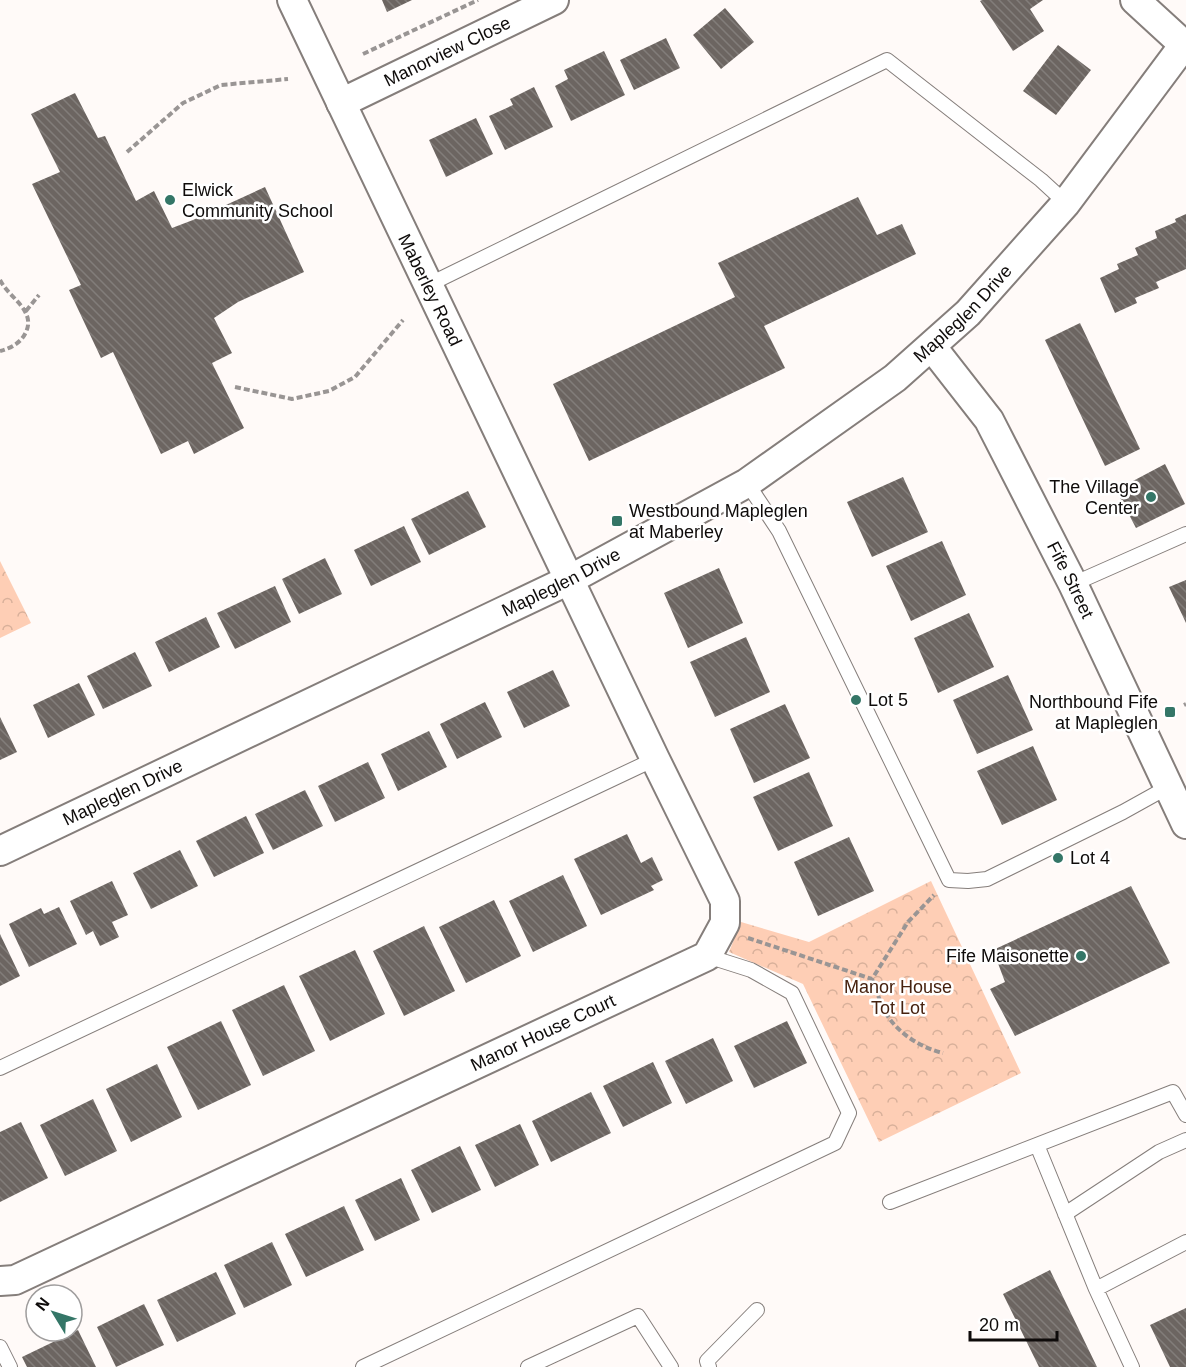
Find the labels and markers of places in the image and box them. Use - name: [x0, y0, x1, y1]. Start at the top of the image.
- place label: Elwick Community School: [182, 180, 333, 221]
- marker: Elwick Community School: [163, 193, 177, 207]
- place label: The Village Center: [1049, 477, 1139, 518]
- marker: The Village Center: [1144, 490, 1158, 504]
- place label: Westbound Mapleglen at Maberley: [629, 501, 808, 542]
- marker: Westbound Mapleglen at Maberley: [610, 514, 624, 528]
- place label: Lot 5: [868, 690, 908, 710]
- place label: Northbound Fife at Mapleglen: [1029, 692, 1158, 733]
- marker: Lot 5: [849, 693, 863, 707]
- marker: Northbound Fife at Mapleglen: [1163, 705, 1177, 719]
- place label: Lot 4: [1070, 848, 1110, 868]
- marker: Lot 4: [1051, 851, 1065, 865]
- place label: Fife Maisonette: [946, 946, 1069, 966]
- marker: Fife Maisonette: [1074, 949, 1088, 963]

